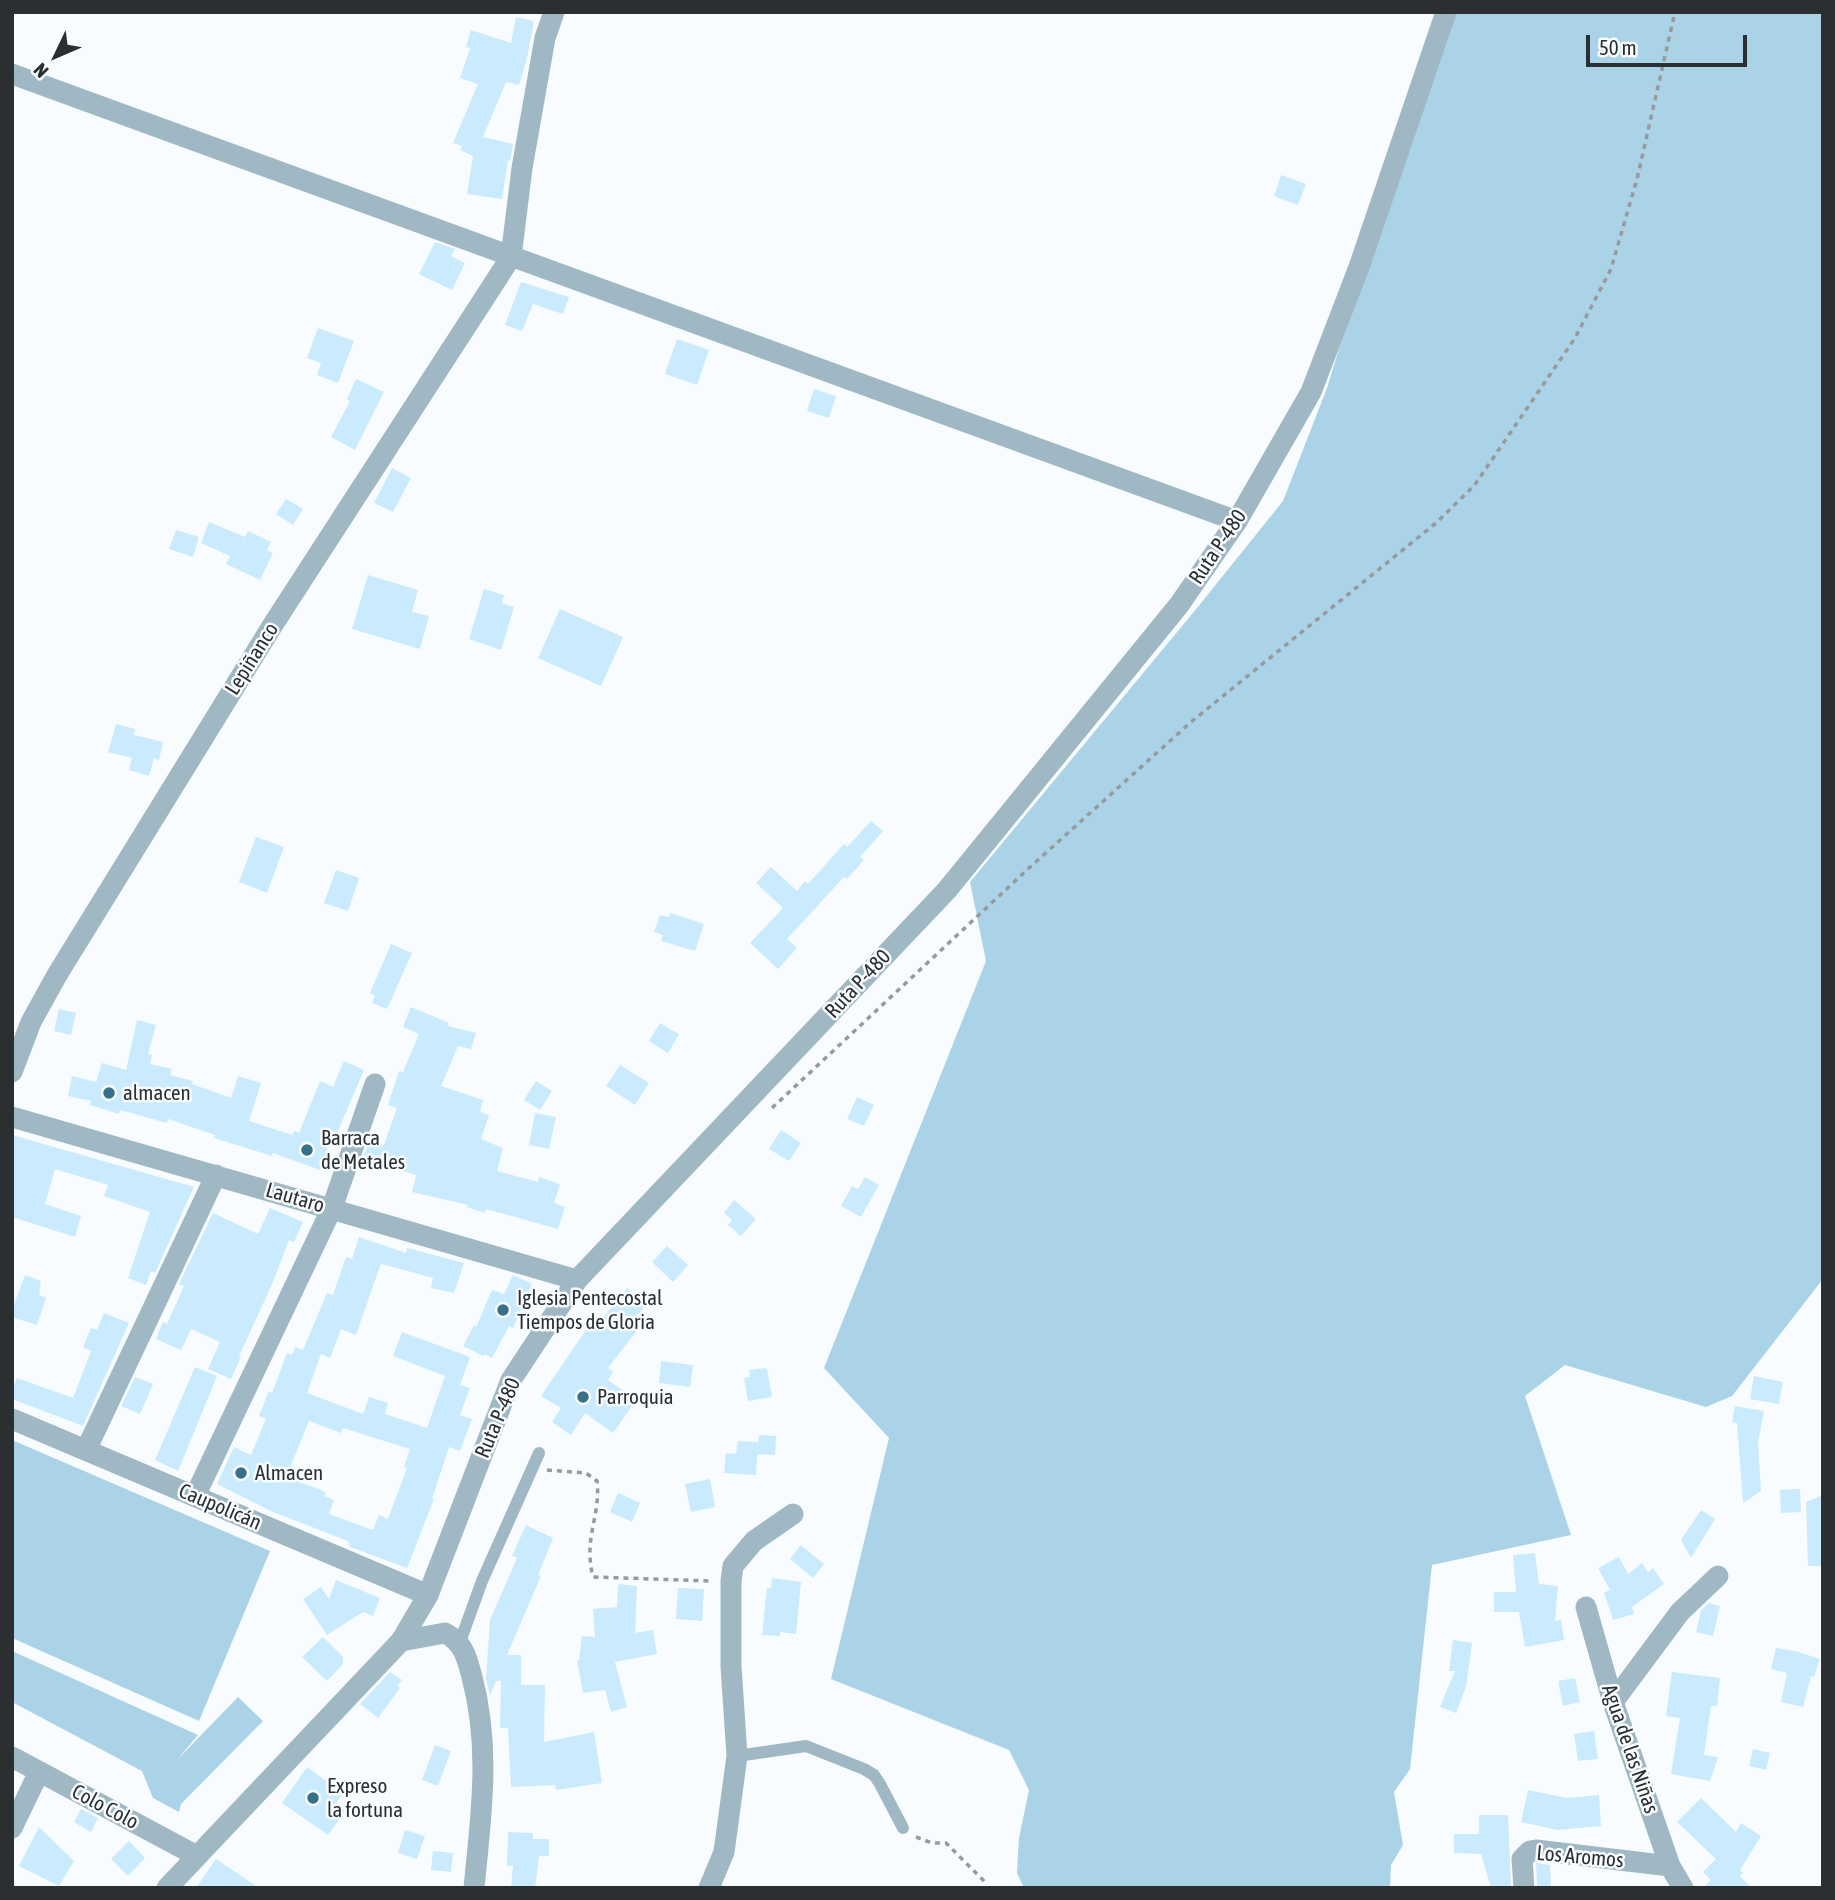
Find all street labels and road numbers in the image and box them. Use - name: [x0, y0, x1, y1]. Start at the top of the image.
- street label: Ruta P-480: [1184, 505, 1252, 589]
- street label: Lepiñanco: [220, 618, 284, 700]
- street label: Ruta P-480: [820, 945, 896, 1023]
- street label: Lautaro: [263, 1178, 327, 1218]
- street label: Ruta P-480: [470, 1374, 526, 1462]
- street label: Caupolicán: [175, 1478, 265, 1536]
- street label: Agua de las Niñas: [1596, 1681, 1664, 1817]
- street label: Colo Colo: [67, 1779, 143, 1835]
- street label: Los Aromos: [1536, 1841, 1624, 1873]

